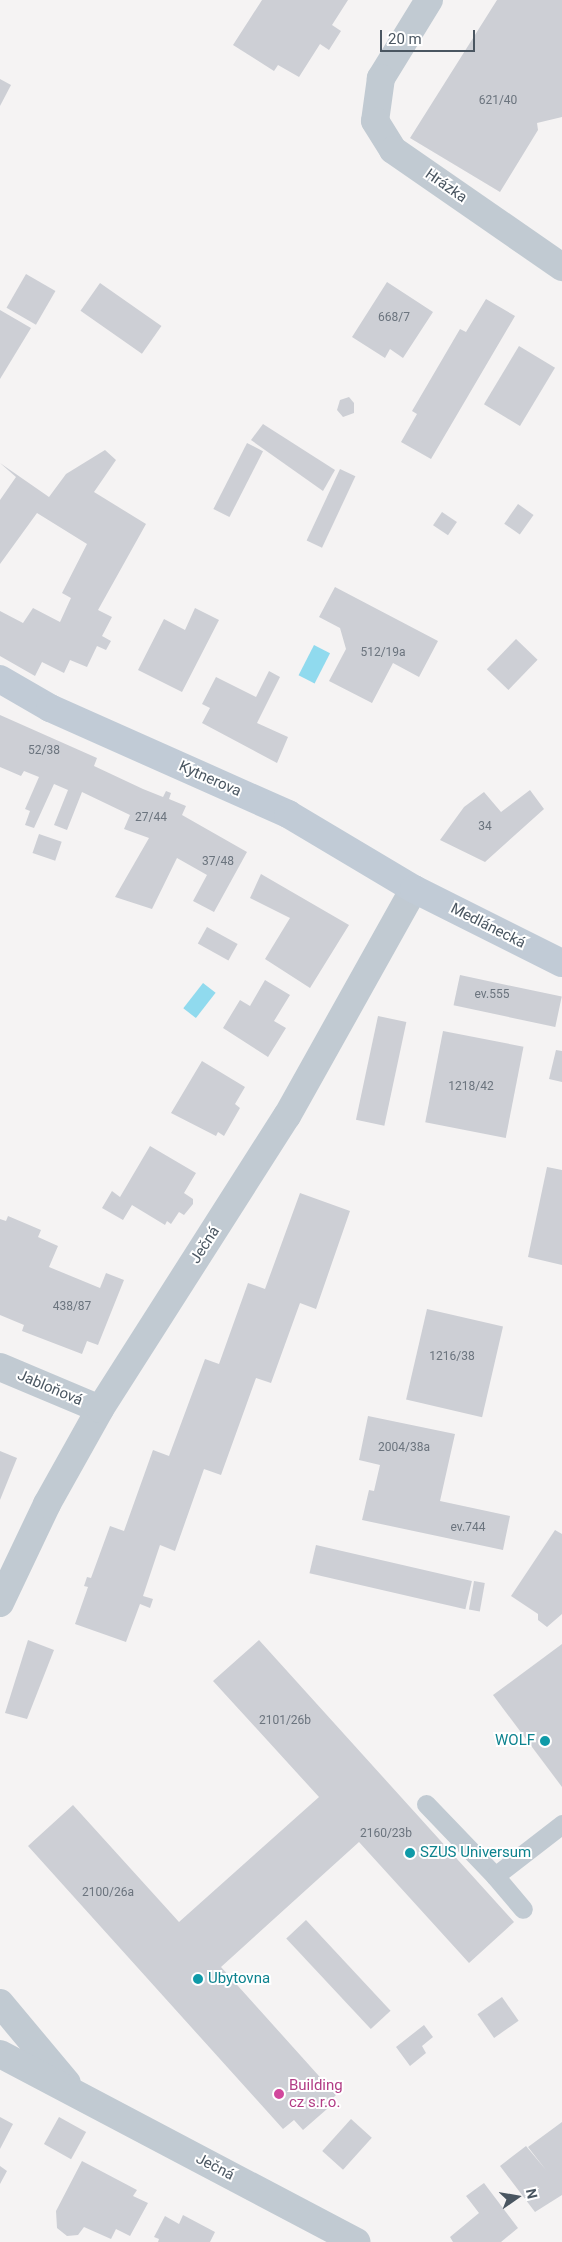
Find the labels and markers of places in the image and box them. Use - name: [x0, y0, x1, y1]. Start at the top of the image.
- place label: WOLF: [495, 1732, 535, 1750]
- marker: WOLF: [539, 1735, 551, 1747]
- place label: SZUS Universum: [420, 1844, 531, 1862]
- marker: SZUS Universum: [404, 1847, 416, 1859]
- place label: Ubytovna: [208, 1970, 270, 1988]
- marker: Ubytovna: [192, 1973, 204, 1985]
- place label: Building cz s.r.o.: [289, 2076, 343, 2111]
- marker: Building cz s.r.o.: [273, 2088, 285, 2100]

